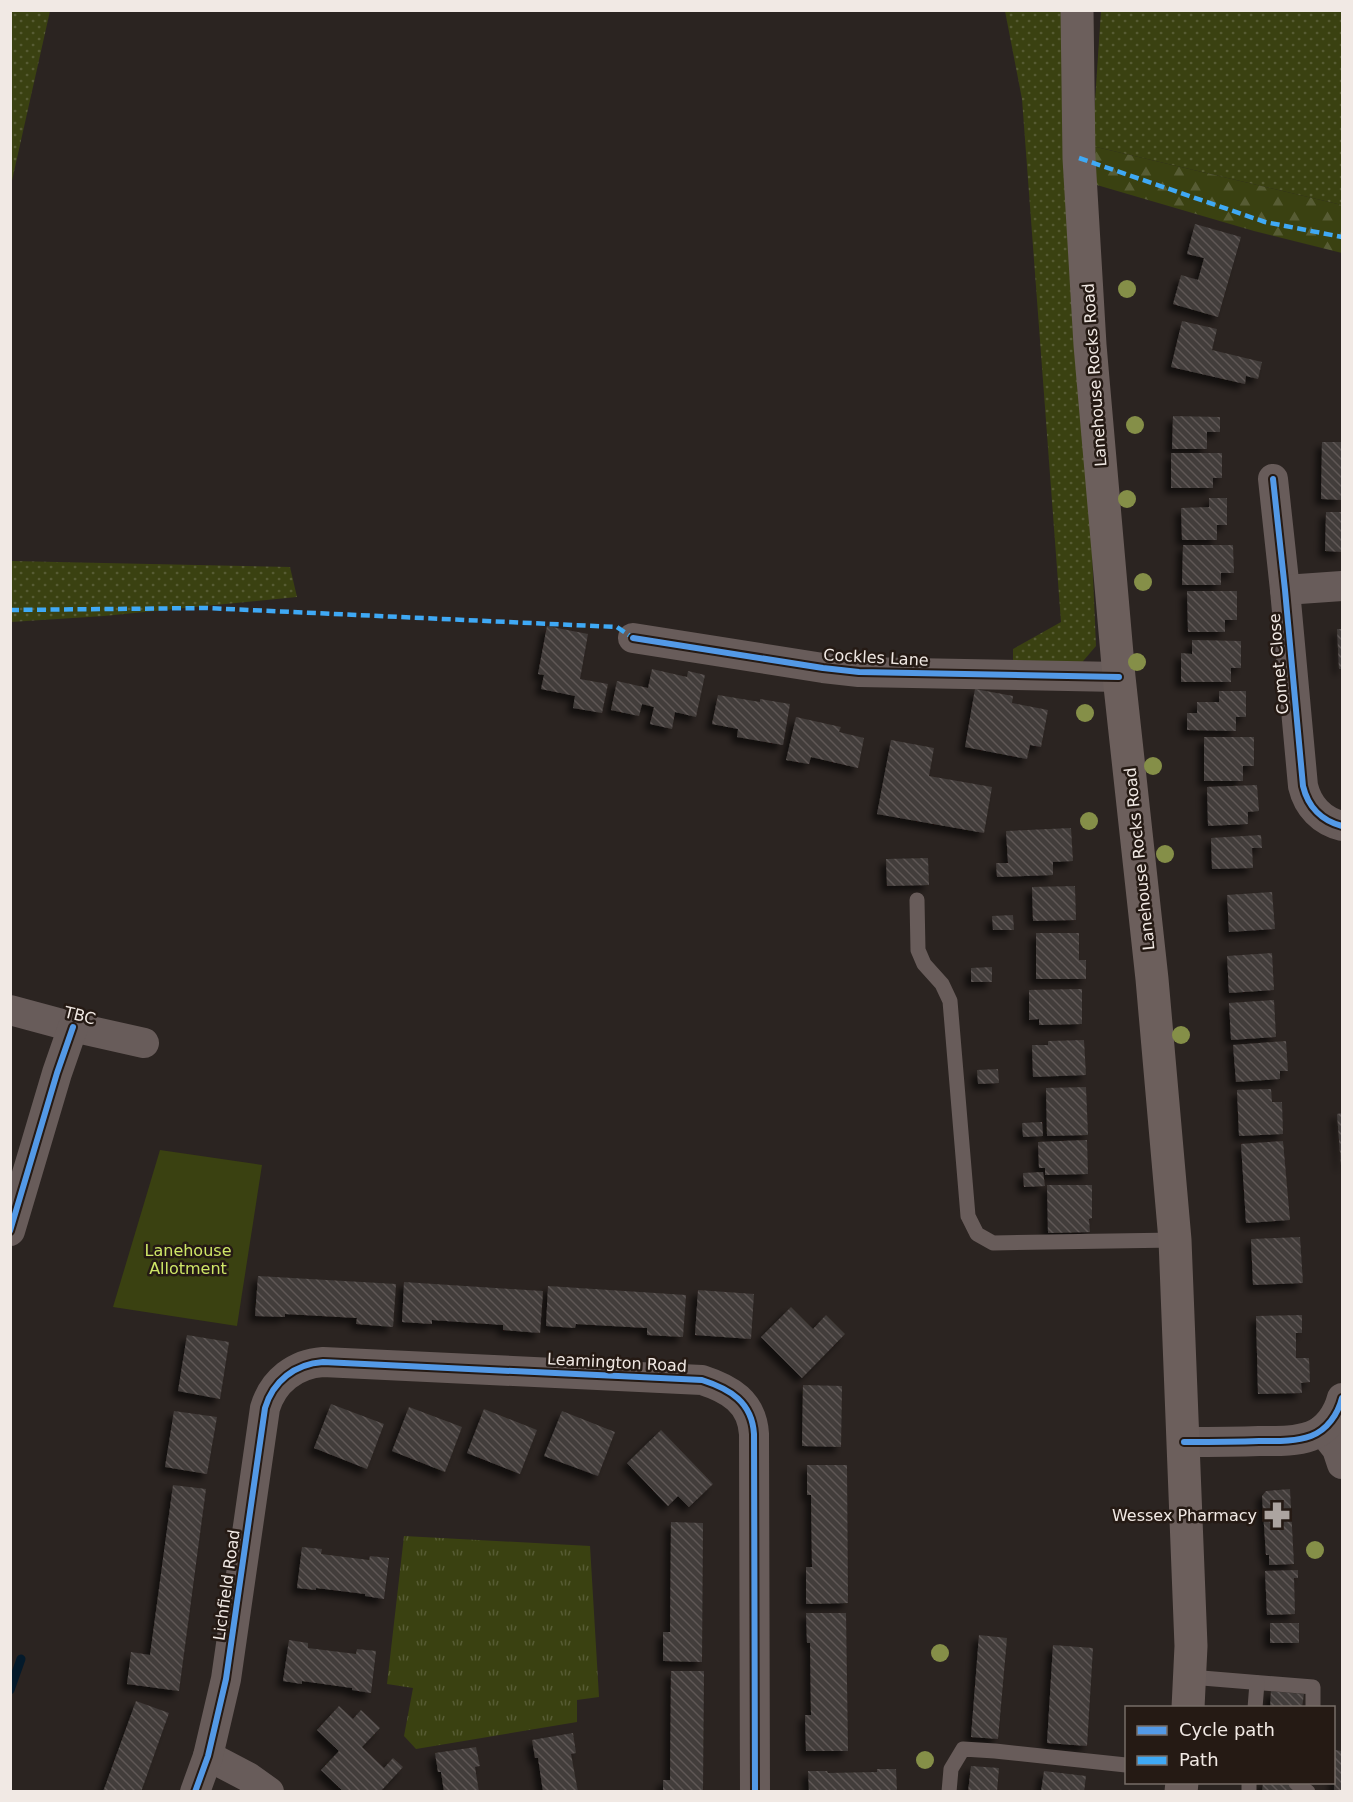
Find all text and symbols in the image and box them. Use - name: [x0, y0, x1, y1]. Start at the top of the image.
- street label: Lanehouse Rocks Road: [1079, 283, 1110, 467]
- street label: Comet Close: [1265, 613, 1292, 715]
- street label: Cockles Lane: [823, 645, 929, 670]
- street label: Lanehouse Rocks Road: [1120, 767, 1159, 951]
- street label: TBC: [61, 1002, 98, 1029]
- park label: Lanehouse Allotment: [145, 1241, 231, 1278]
- street label: Leamington Road: [547, 1349, 687, 1376]
- pharmacy icon: Wessex Pharmacy: [1262, 1500, 1292, 1530]
- place label: Wessex Pharmacy: [1112, 1506, 1257, 1525]
- street label: Lichfield Road: [209, 1528, 244, 1642]
- legend: [1125, 1706, 1335, 1784]
- text: Cycle path: [1179, 1719, 1275, 1740]
- text: Path: [1179, 1749, 1219, 1770]

